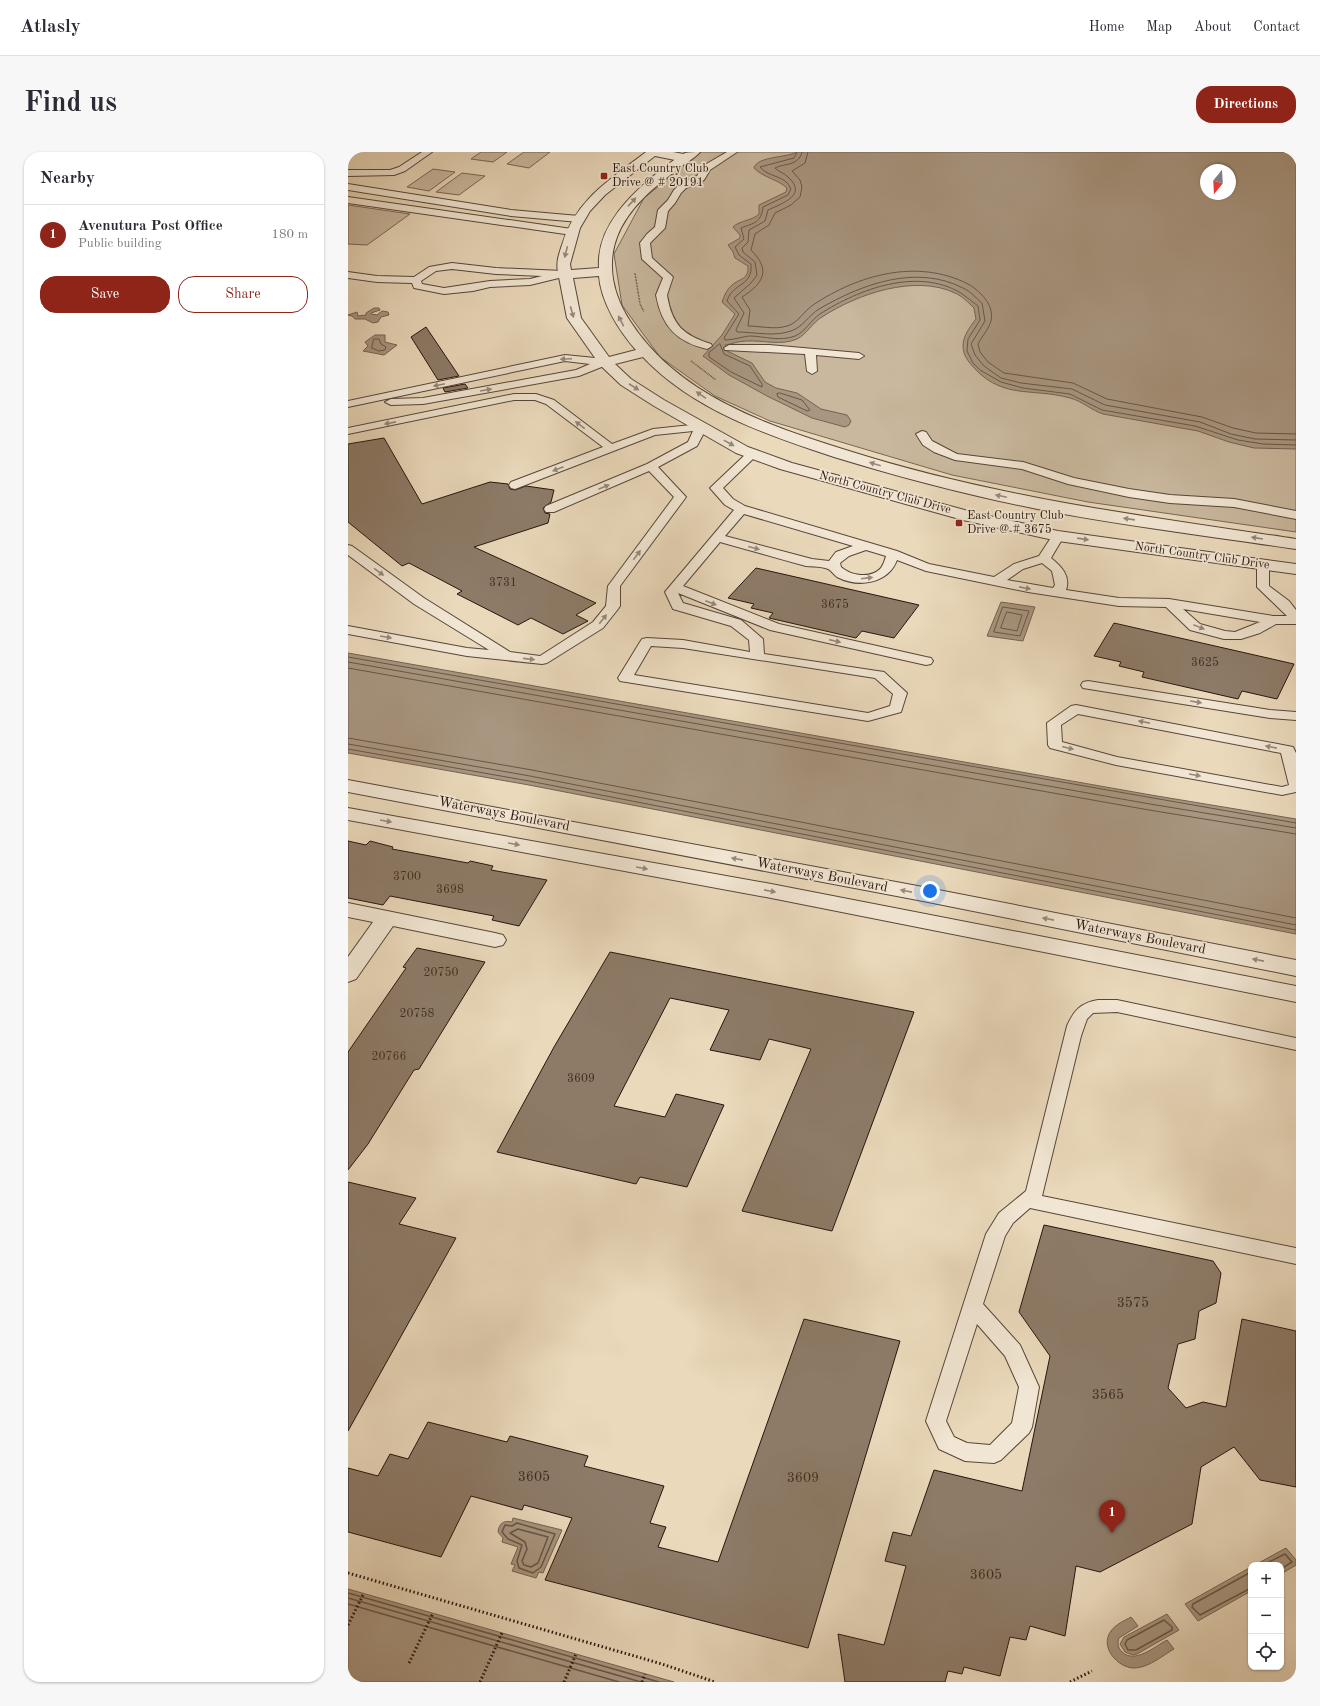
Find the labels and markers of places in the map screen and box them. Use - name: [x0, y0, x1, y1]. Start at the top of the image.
- place label: East Country Club Drive @ # 20191: [612, 163, 709, 189]
- marker: East Country Club Drive @ # 20191: [599, 171, 609, 181]
- place label: East Country Club Drive @ # 3675: [967, 510, 1064, 536]
- marker: East Country Club Drive @ # 3675: [954, 518, 964, 528]
- pin: 1: [1099, 1500, 1125, 1533]

